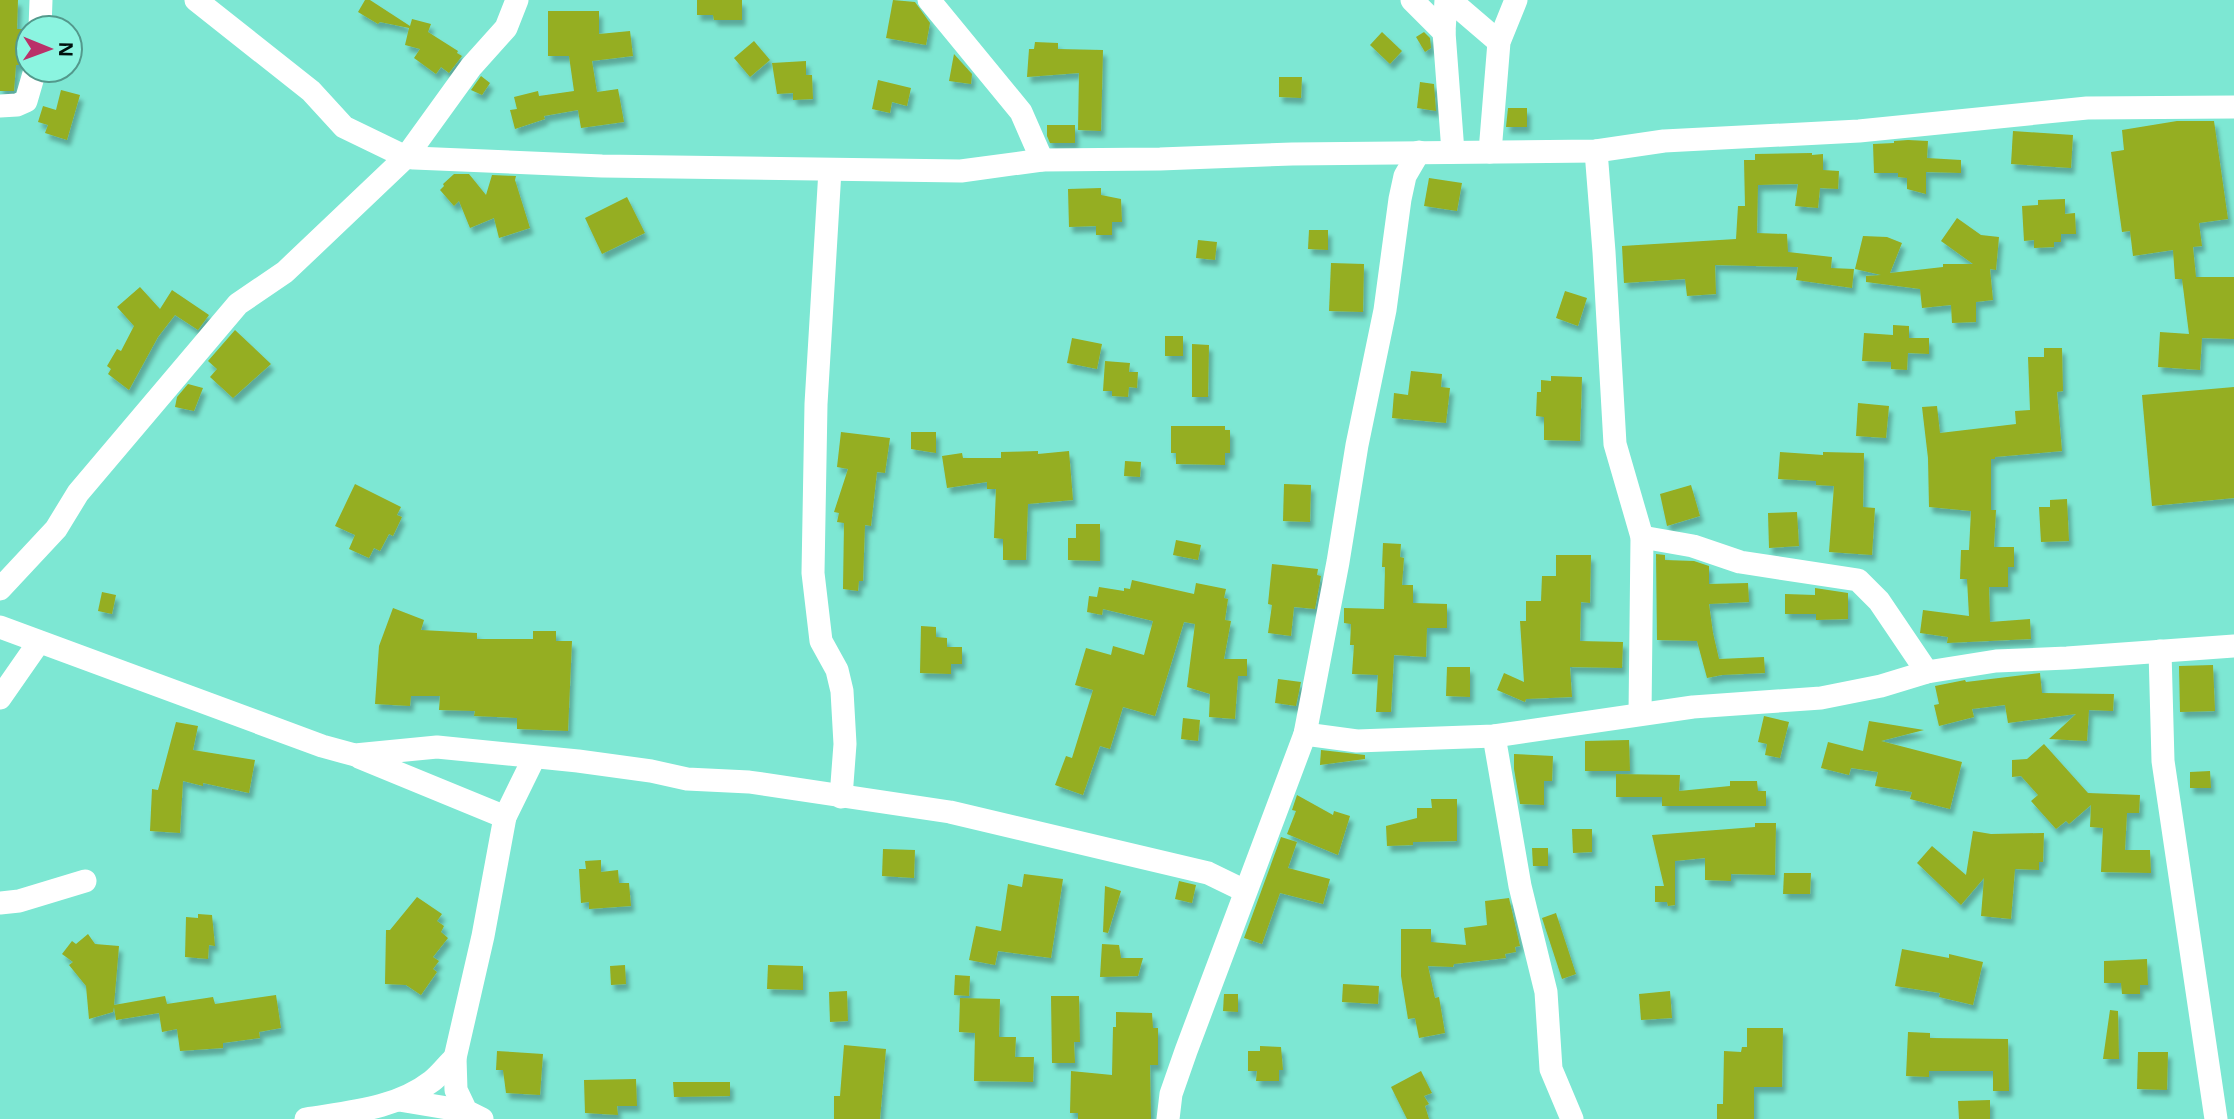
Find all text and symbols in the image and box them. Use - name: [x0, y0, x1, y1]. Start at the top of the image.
- north arrow: [14, 14, 84, 84]
- text: N: [53, 41, 79, 57]

